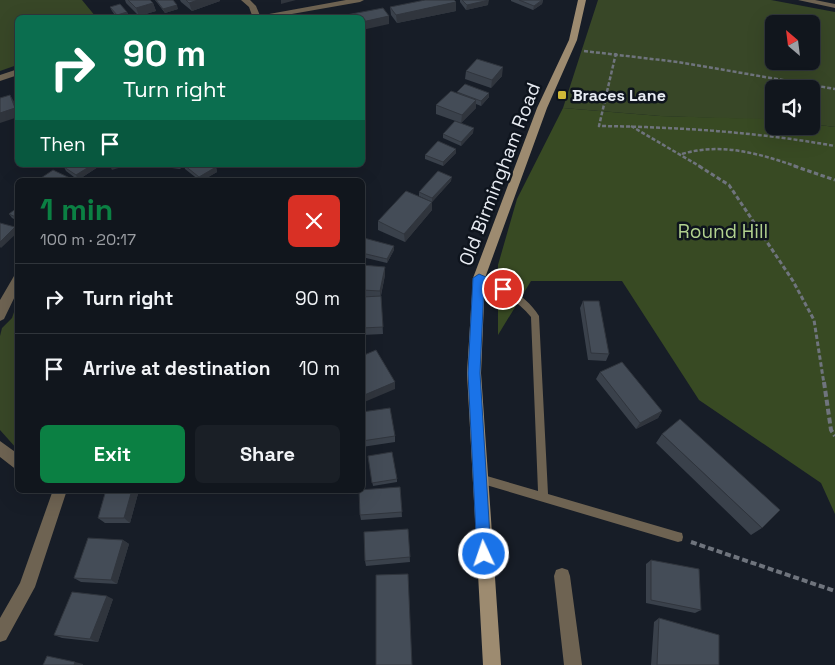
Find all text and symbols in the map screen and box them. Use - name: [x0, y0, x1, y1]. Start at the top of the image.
- north arrow: [765, 15, 820, 70]
- map controls: [765, 15, 820, 135]
- text: 90 m: [123, 32, 206, 76]
- icon: right: [40, 35, 105, 100]
- text: Turn right: [123, 75, 226, 103]
- street label: Old Birmingham Road: [453, 79, 546, 269]
- button: sound: [765, 80, 820, 135]
- place label: Braces Lane: [572, 85, 666, 106]
- marker: Braces Lane: [556, 89, 568, 101]
- icon: arrive: [96, 130, 124, 158]
- text: Then: [40, 132, 86, 157]
- text: 1 min: [40, 190, 113, 229]
- button: close: [288, 195, 340, 247]
- park label: Round Hill: [678, 219, 768, 244]
- text: 100 m · 20:17: [40, 229, 136, 250]
- pin: [482, 268, 524, 310]
- icon: arrive: [489, 275, 517, 303]
- icon: right: [40, 285, 68, 313]
- text: Turn right: [83, 286, 173, 311]
- text: 90 m: [295, 286, 340, 311]
- icon: arrive: [40, 355, 68, 383]
- text: Arrive at destination: [83, 356, 271, 381]
- text: 10 m: [299, 356, 340, 381]
- button: Exit: [40, 425, 185, 483]
- button: Share: [195, 425, 340, 483]
- position arrow: [457, 527, 509, 579]

